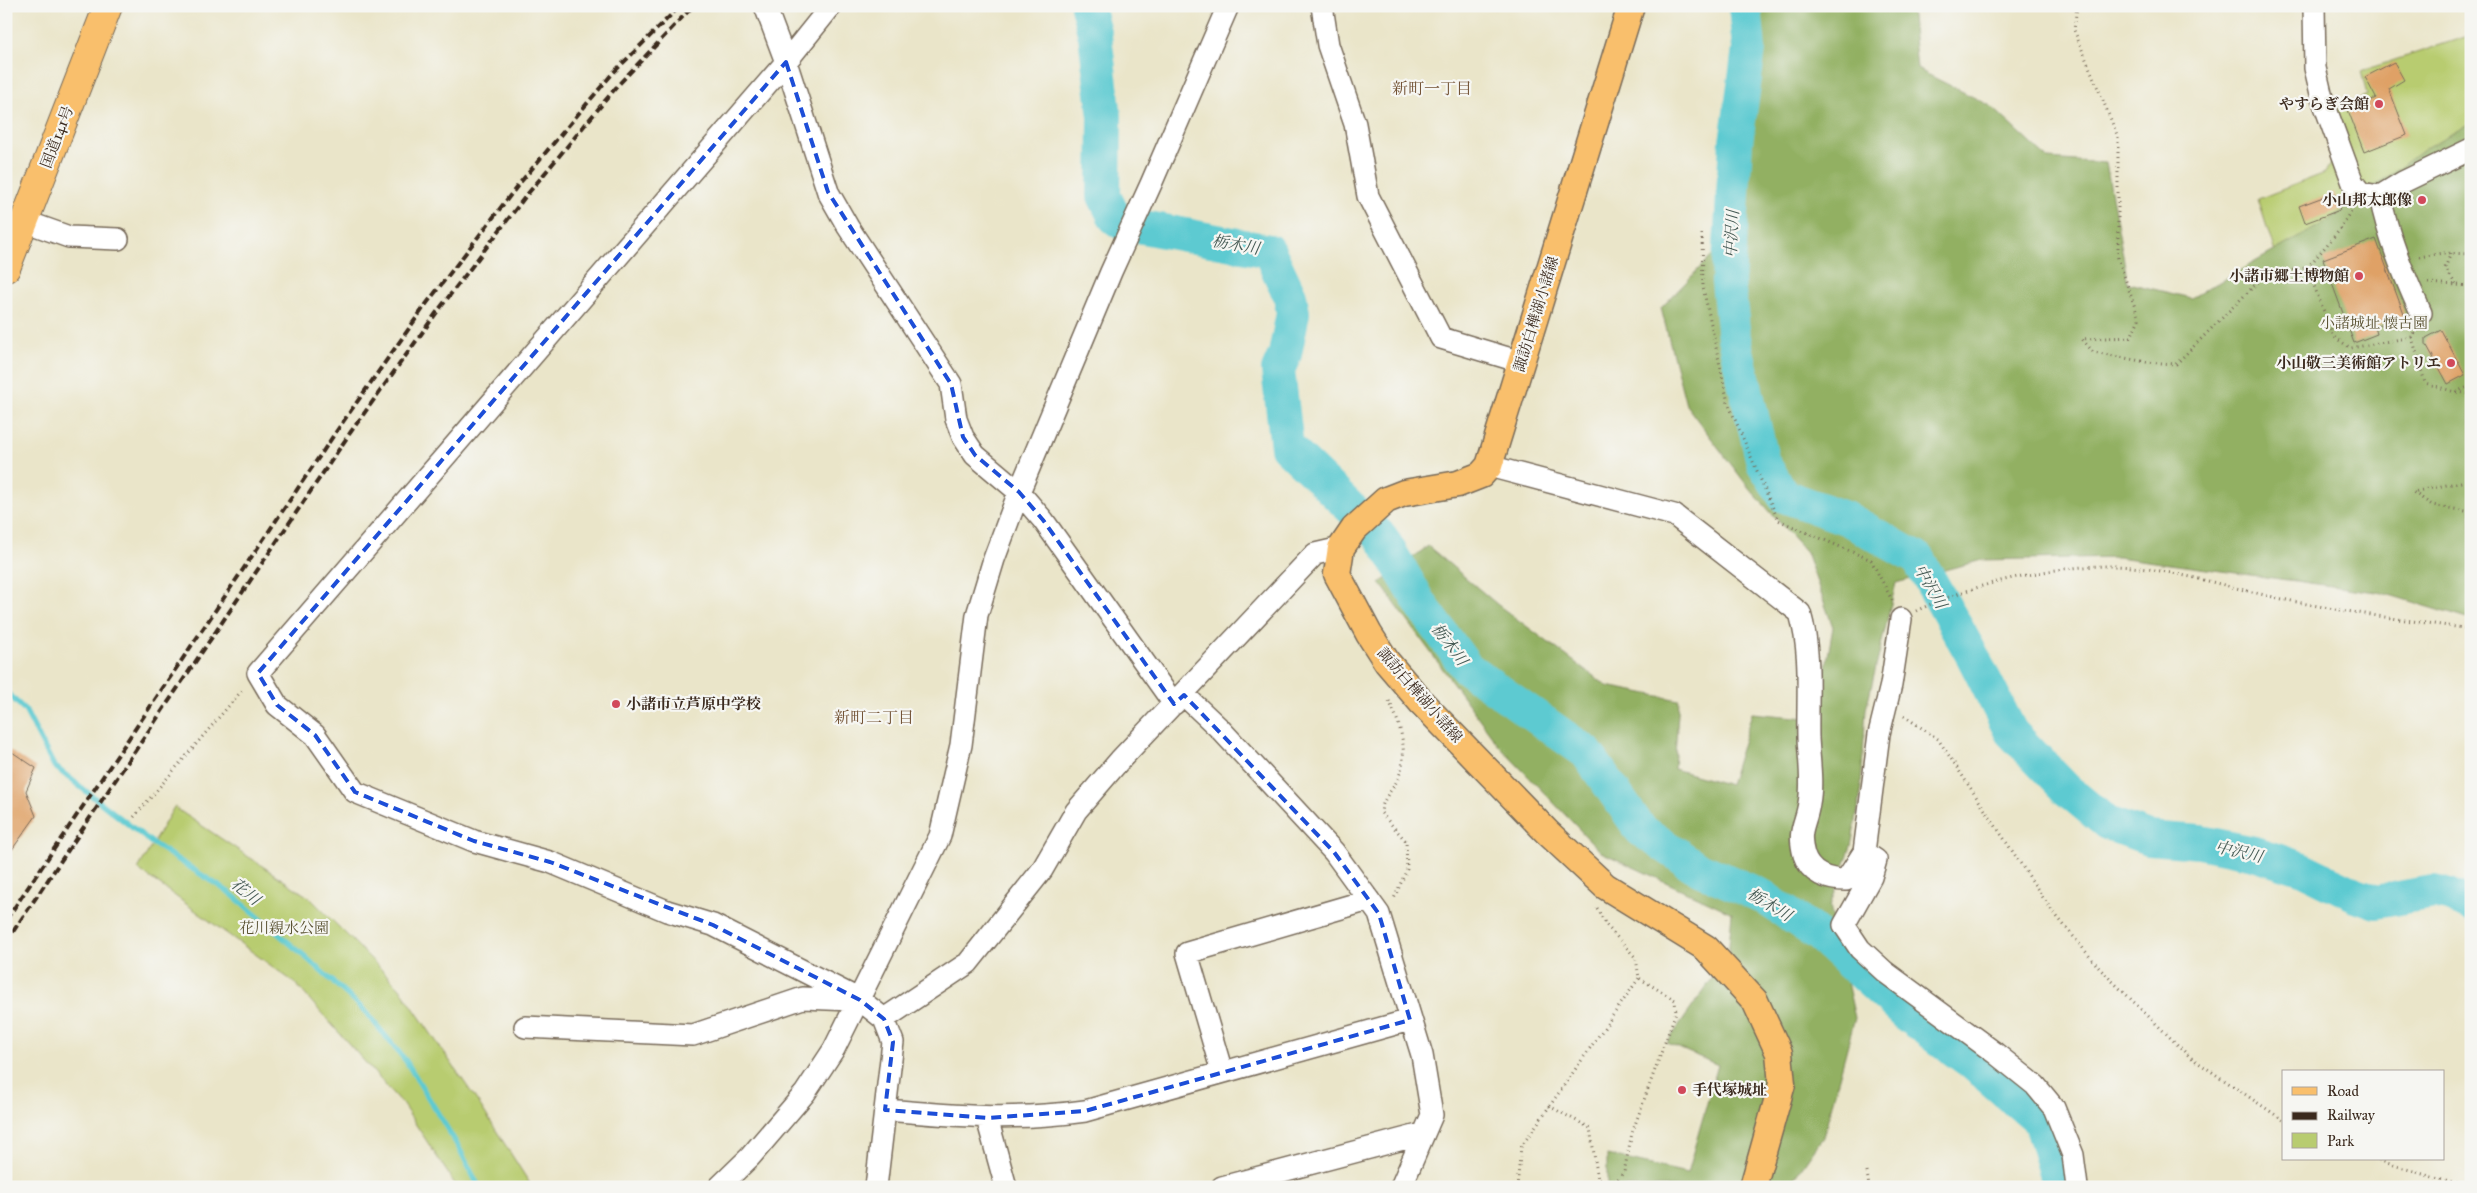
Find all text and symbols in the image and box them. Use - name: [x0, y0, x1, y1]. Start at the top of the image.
- district label: 新町一丁目: [1392, 79, 1472, 98]
- place label: やすらぎ会館: [2279, 95, 2369, 113]
- marker: やすらぎ会館: [2373, 98, 2385, 110]
- street label: 国道141号: [37, 103, 77, 171]
- place label: 小山邦太郎像: [2322, 191, 2412, 209]
- marker: 小山邦太郎像: [2416, 194, 2428, 206]
- water label: 中沢川: [1721, 208, 1742, 258]
- water label: 栃木川: [1211, 231, 1263, 258]
- street label: 諏訪白樺湖小諸線: [1510, 254, 1562, 374]
- place label: 小諸市郷土博物館: [2229, 267, 2349, 285]
- marker: 小諸市郷土博物館: [2353, 270, 2365, 282]
- park label: 小諸城址 懐古園: [2320, 314, 2428, 332]
- place label: 小山敬三美術館アトリエ: [2276, 354, 2441, 372]
- marker: 小山敬三美術館アトリエ: [2445, 357, 2457, 369]
- water label: 中沢川: [1910, 561, 1952, 614]
- water label: 栃木川: [1428, 619, 1473, 671]
- street label: 諏訪白樺湖小諸線: [1374, 644, 1466, 746]
- place label: 小諸市立芦原中学校: [626, 695, 761, 713]
- marker: 小諸市立芦原中学校: [610, 698, 622, 710]
- district label: 新町二丁目: [834, 708, 914, 727]
- water label: 中沢川: [2213, 837, 2266, 867]
- water label: 花川: [227, 874, 266, 910]
- water label: 栃木川: [1744, 884, 1797, 926]
- park label: 花川親水公園: [239, 919, 329, 937]
- legend: [2282, 1070, 2444, 1160]
- place label: 手代塚城址: [1692, 1081, 1767, 1099]
- text: Road: [2327, 1082, 2359, 1100]
- marker: 手代塚城址: [1676, 1084, 1688, 1096]
- text: Railway: [2327, 1106, 2376, 1124]
- text: Park: [2327, 1132, 2354, 1150]

